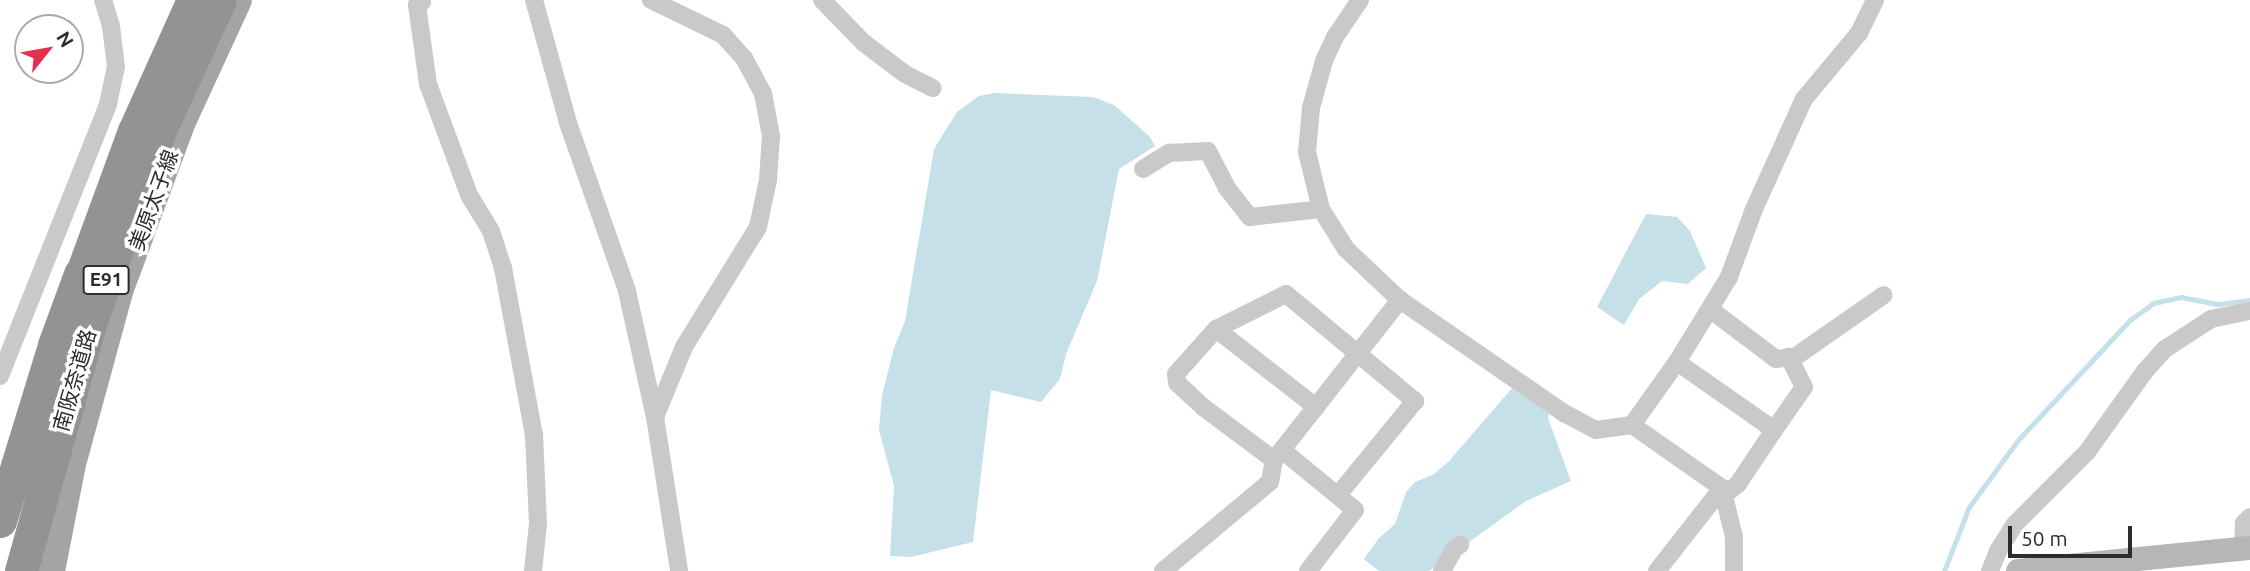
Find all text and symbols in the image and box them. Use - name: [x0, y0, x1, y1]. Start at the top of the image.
- north arrow: [14, 14, 84, 84]
- text: N: [52, 27, 78, 51]
- street label: 美原太子線: [123, 146, 183, 254]
- road number: E91: [82, 264, 130, 296]
- street label: 南阪奈道路: [47, 326, 101, 434]
- scale bar: [2012, 512, 2136, 556]
- text: 50 m: [2021, 526, 2068, 550]

